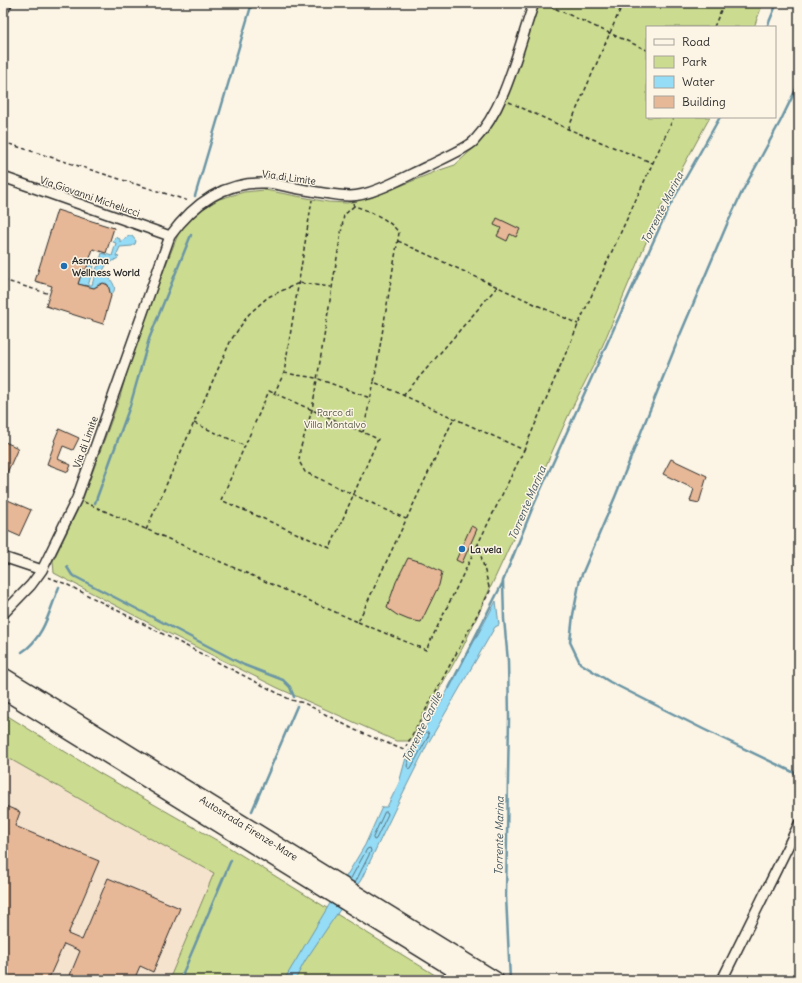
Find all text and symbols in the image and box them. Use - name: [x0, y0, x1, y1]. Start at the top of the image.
- legend: [646, 26, 776, 118]
- text: Road: [682, 34, 710, 49]
- text: Park: [682, 54, 707, 69]
- text: Water: [682, 74, 715, 89]
- text: Building: [682, 94, 726, 109]
- street label: Via di Limite: [261, 167, 317, 188]
- water label: Torrente Marina: [638, 169, 686, 246]
- street label: Via Giovanni Michelucci: [38, 173, 142, 220]
- place label: Asmana Wellness World: [72, 254, 140, 279]
- marker: Asmana Wellness World: [59, 261, 69, 271]
- park label: Parco di Villa Montalvo: [304, 406, 366, 431]
- street label: Via di Limite: [70, 414, 101, 470]
- water label: Torrente Marina: [505, 463, 549, 542]
- place label: La vela: [470, 543, 502, 556]
- marker: La vela: [457, 544, 467, 554]
- water label: Torrente Garille: [399, 689, 445, 764]
- street label: Autostrada Firenze-Mare: [197, 793, 300, 864]
- water label: Torrente Marina: [491, 796, 507, 876]

